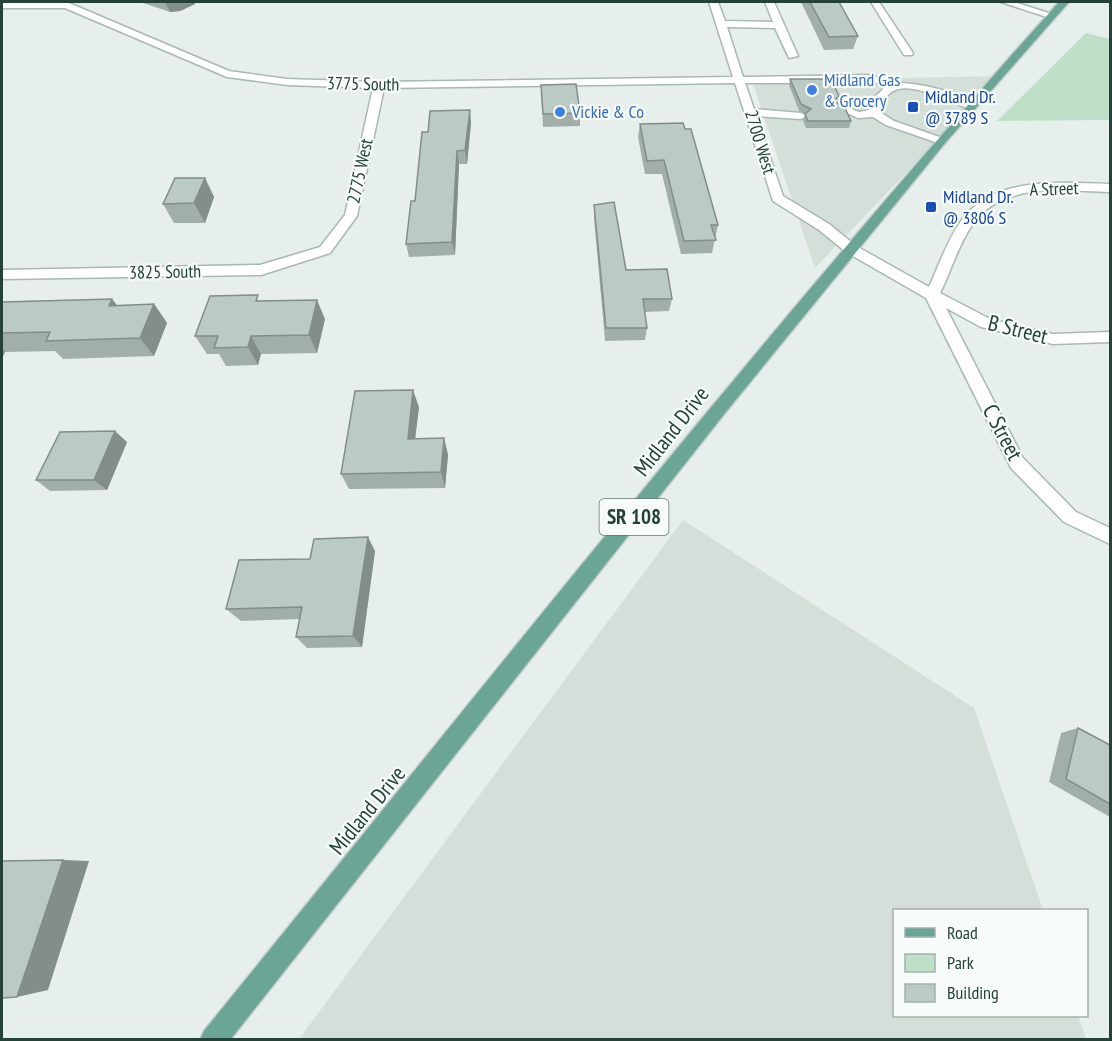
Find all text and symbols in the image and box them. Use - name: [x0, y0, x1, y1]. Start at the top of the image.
- place label: Midland Gas & Grocery: [824, 68, 900, 112]
- street label: 3775 South: [327, 71, 399, 96]
- marker: Midland Gas & Grocery: [805, 83, 819, 97]
- place label: Midland Dr. @ 3789 S: [925, 85, 996, 129]
- place label: Vickie & Co: [571, 100, 644, 123]
- marker: Midland Dr. @ 3789 S: [906, 100, 920, 114]
- marker: Vickie & Co: [553, 105, 567, 119]
- street label: 2700 West: [740, 107, 781, 177]
- street label: 2775 West: [341, 136, 378, 205]
- street label: A Street: [1029, 176, 1079, 201]
- place label: Midland Dr. @ 3806 S: [943, 185, 1014, 229]
- marker: Midland Dr. @ 3806 S: [924, 200, 938, 214]
- street label: 3825 South: [129, 259, 201, 284]
- street label: B Street: [985, 308, 1051, 350]
- street label: Midland Drive: [627, 381, 715, 481]
- street label: C Street: [977, 399, 1029, 465]
- road number: SR 108: [600, 499, 668, 535]
- street label: Midland Drive: [323, 760, 411, 860]
- legend: [893, 909, 1088, 1017]
- text: Road: [947, 921, 978, 944]
- text: Park: [947, 951, 974, 974]
- text: Building: [947, 981, 999, 1004]

